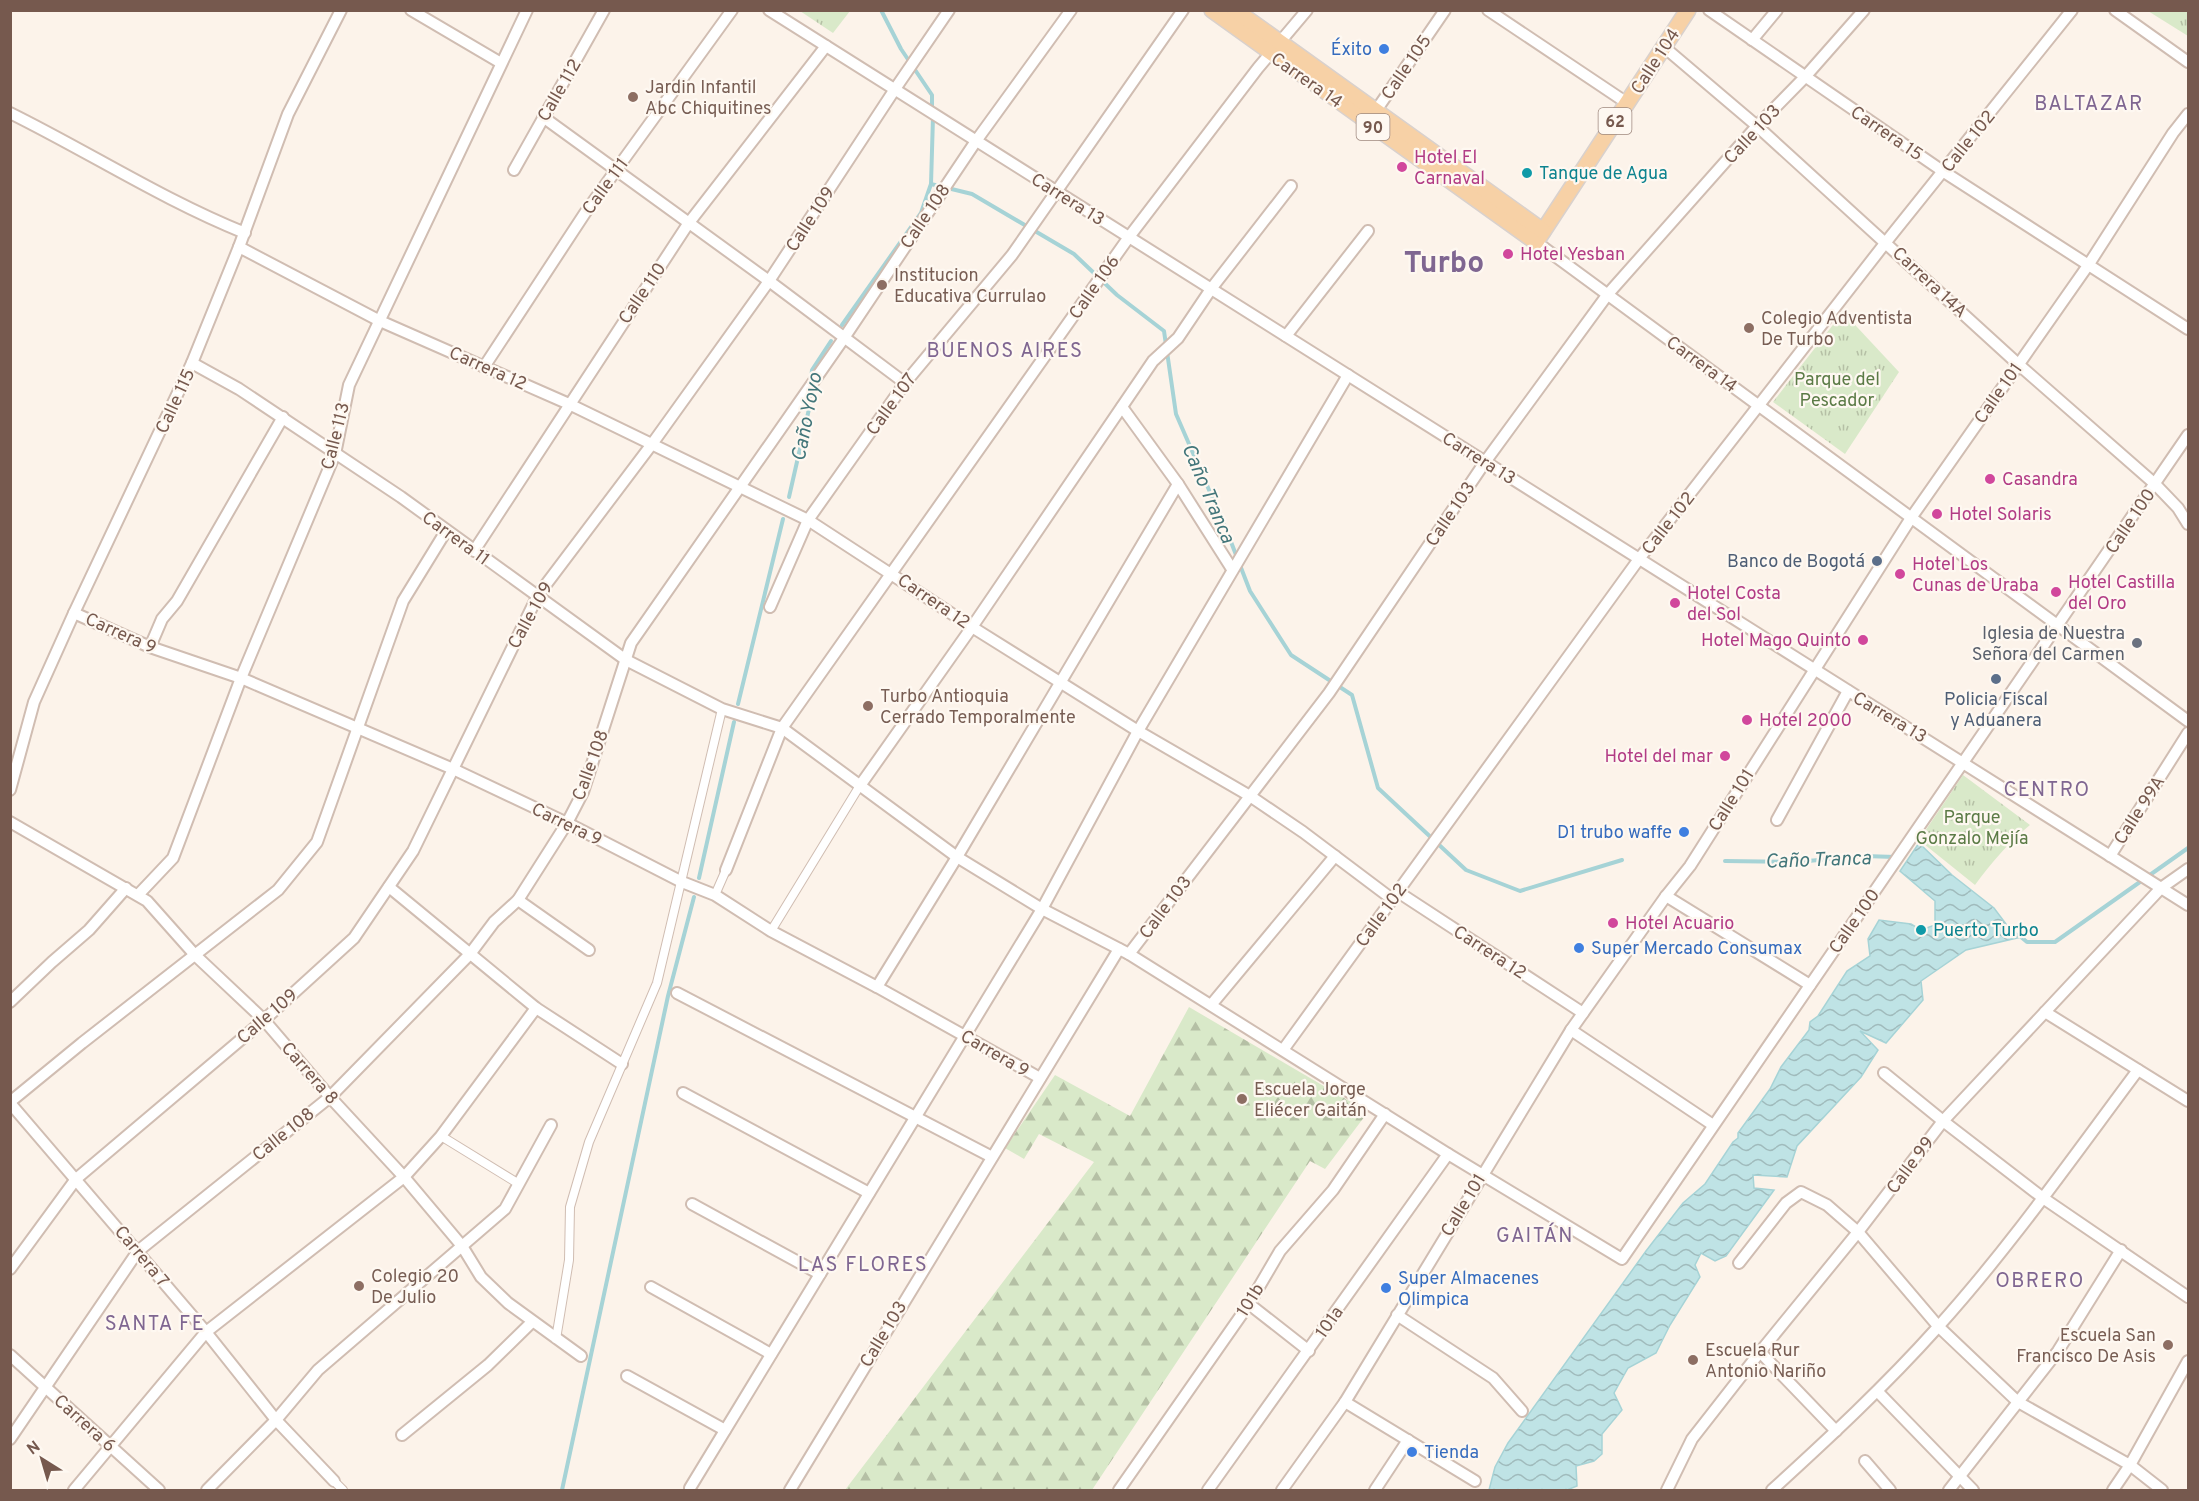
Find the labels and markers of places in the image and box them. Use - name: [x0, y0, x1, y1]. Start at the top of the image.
- place label: Éxito: [1331, 37, 1372, 62]
- marker: Éxito: [1377, 42, 1391, 56]
- place label: Jardin Infantil Abc Chiquitines: [645, 77, 771, 121]
- marker: Jardin Infantil Abc Chiquitines: [626, 90, 640, 104]
- place label: Hotel El Carnaval: [1414, 147, 1485, 191]
- marker: Hotel El Carnaval: [1395, 160, 1409, 174]
- place label: Tanque de Agua: [1539, 163, 1668, 186]
- marker: Tanque de Agua: [1520, 166, 1534, 180]
- place label: Hotel Yesban: [1520, 244, 1625, 267]
- marker: Hotel Yesban: [1501, 247, 1515, 261]
- place label: Institucion Educativa Currulao: [894, 265, 1046, 309]
- marker: Institucion Educativa Currulao: [875, 278, 889, 292]
- place label: Colegio Adventista De Turbo: [1761, 308, 1912, 352]
- marker: Colegio Adventista De Turbo: [1742, 321, 1756, 335]
- place label: Casandra: [2002, 469, 2078, 492]
- marker: Casandra: [1983, 472, 1997, 486]
- place label: Hotel Solaris: [1949, 504, 2052, 527]
- marker: Hotel Solaris: [1930, 507, 1944, 521]
- place label: Banco de Bogotá: [1727, 551, 1865, 574]
- marker: Banco de Bogotá: [1870, 554, 1884, 568]
- place label: Hotel Los Cunas de Uraba: [1912, 554, 2039, 598]
- marker: Hotel Los Cunas de Uraba: [1893, 567, 1907, 581]
- place label: Hotel Castilla del Oro: [2068, 572, 2175, 616]
- place label: Hotel Costa del Sol: [1687, 583, 1781, 627]
- marker: Hotel Castilla del Oro: [2049, 585, 2063, 599]
- marker: Hotel Costa del Sol: [1668, 596, 1682, 610]
- place label: Iglesia de Nuestra Señora del Carmen: [1972, 623, 2125, 667]
- place label: Hotel Mago Quinto: [1701, 630, 1851, 653]
- marker: Hotel Mago Quinto: [1856, 633, 1870, 647]
- marker: Iglesia de Nuestra Señora del Carmen: [2130, 636, 2144, 650]
- marker: Policia Fiscal y Aduanera: [1989, 672, 2003, 686]
- place label: Turbo Antioquia Cerrado Temporalmente: [880, 686, 1076, 730]
- place label: Policia Fiscal y Aduanera: [1944, 689, 2048, 733]
- marker: Turbo Antioquia Cerrado Temporalmente: [861, 699, 875, 713]
- place label: Hotel 2000: [1759, 710, 1852, 733]
- marker: Hotel 2000: [1740, 713, 1754, 727]
- place label: Hotel del mar: [1604, 746, 1713, 769]
- marker: Hotel del mar: [1718, 749, 1732, 763]
- place label: D1 trubo waffe: [1557, 822, 1672, 845]
- marker: D1 trubo waffe: [1677, 825, 1691, 839]
- place label: Hotel Acuario: [1625, 913, 1734, 936]
- marker: Hotel Acuario: [1606, 916, 1620, 930]
- place label: Puerto Turbo: [1933, 920, 2039, 943]
- marker: Puerto Turbo: [1914, 923, 1928, 937]
- place label: Super Mercado Consumax: [1591, 938, 1802, 961]
- marker: Super Mercado Consumax: [1572, 941, 1586, 955]
- place label: Escuela Jorge Eliécer Gaitán: [1254, 1079, 1367, 1123]
- marker: Escuela Jorge Eliécer Gaitán: [1235, 1092, 1249, 1106]
- place label: Colegio 20 De Julio: [371, 1266, 459, 1310]
- place label: Super Almacenes Olimpica: [1398, 1268, 1539, 1312]
- marker: Colegio 20 De Julio: [352, 1279, 366, 1293]
- marker: Super Almacenes Olimpica: [1379, 1281, 1393, 1295]
- place label: Escuela San Francisco De Asis: [2016, 1325, 2156, 1369]
- marker: Escuela San Francisco De Asis: [2161, 1338, 2175, 1352]
- place label: Escuela Rur Antonio Nariño: [1705, 1340, 1826, 1384]
- marker: Escuela Rur Antonio Nariño: [1686, 1353, 1700, 1367]
- place label: Tienda: [1424, 1442, 1479, 1465]
- marker: Tienda: [1405, 1445, 1419, 1459]

